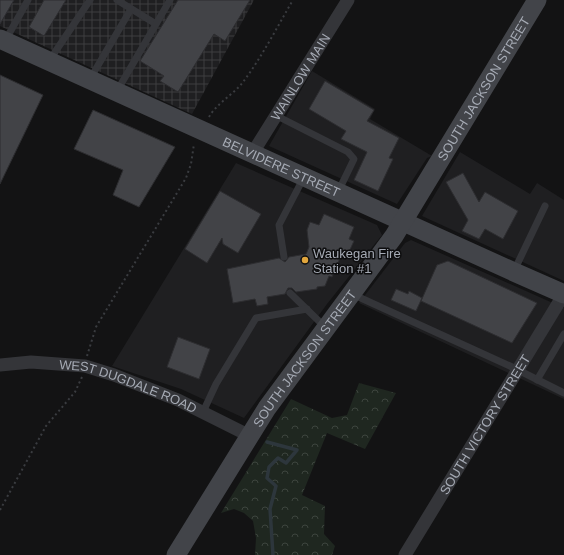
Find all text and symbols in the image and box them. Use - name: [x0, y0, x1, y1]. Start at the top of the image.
- street label: SOUTH JACKSON STREET: [434, 14, 533, 163]
- street label: WAINLOW MAIN: [268, 31, 333, 123]
- street label: BELVIDERE STREET: [221, 134, 342, 200]
- place label: Waukegan Fire Station #1: [313, 246, 401, 276]
- marker: Waukegan Fire Station #1: [300, 255, 310, 265]
- street label: SOUTH JACKSON STREET: [250, 287, 359, 430]
- street label: SOUTH VICTORY STREET: [436, 352, 533, 497]
- street label: WEST DUGDALE ROAD: [59, 357, 199, 416]

